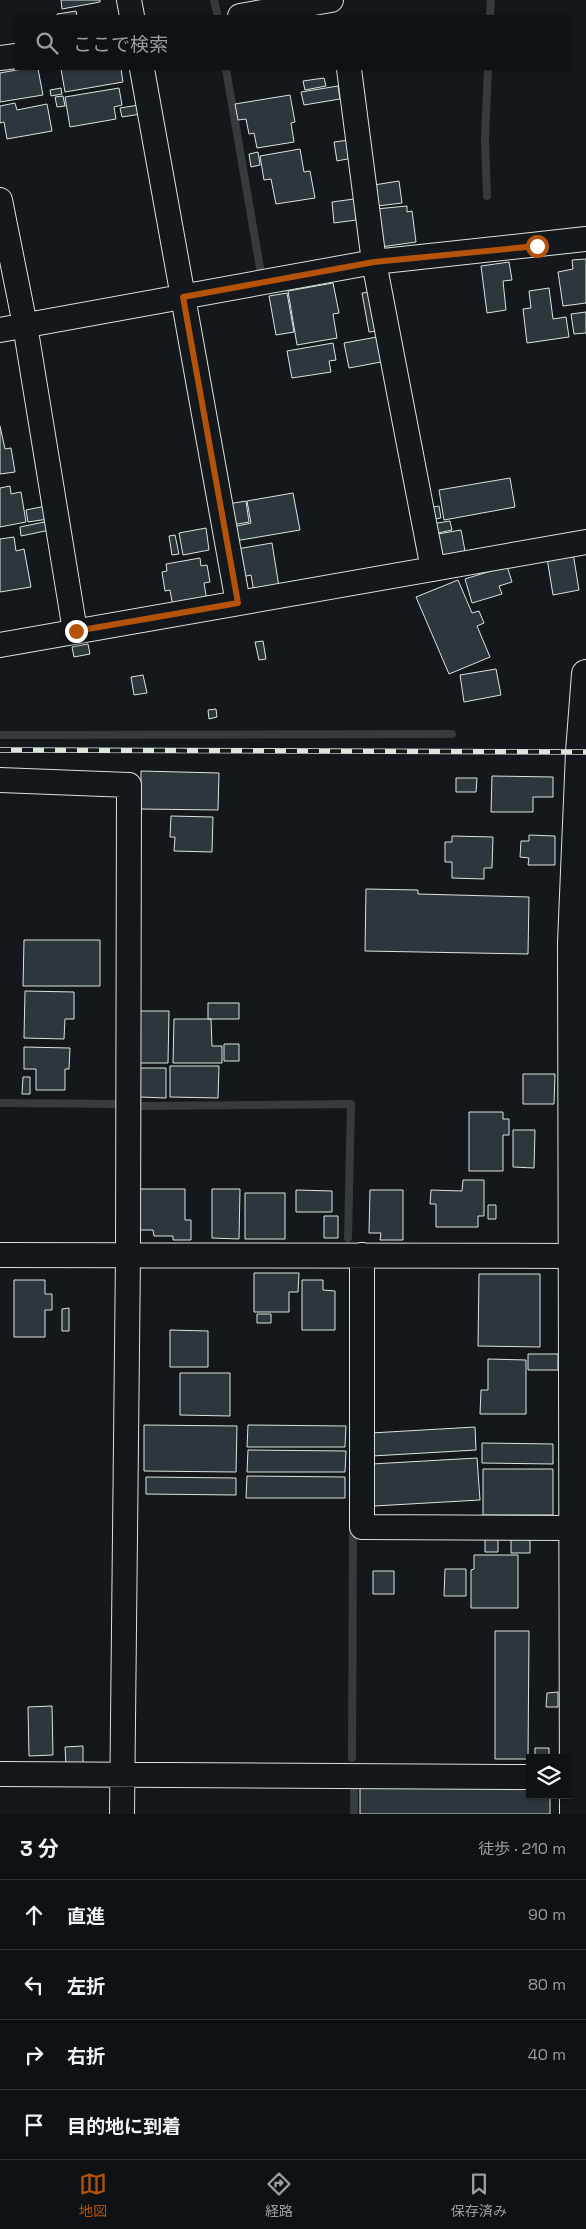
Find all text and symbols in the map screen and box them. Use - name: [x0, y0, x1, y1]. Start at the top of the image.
- search box: [15, 15, 571, 70]
- icon: search: [33, 29, 61, 57]
- text: ここで検索: [73, 32, 168, 57]
- route start: [526, 235, 549, 258]
- route end: [65, 620, 88, 643]
- map controls: [526, 1754, 571, 1799]
- button: layers: [526, 1754, 571, 1799]
- text: 3 分: [20, 1835, 59, 1862]
- text: 徒歩 · 210 m: [478, 1838, 566, 1859]
- icon: ahead: [20, 1901, 48, 1929]
- text: 直進: [67, 1904, 105, 1929]
- text: 90 m: [528, 1904, 566, 1925]
- icon: left: [20, 1971, 48, 1999]
- text: 左折: [67, 1974, 105, 1999]
- text: 80 m: [528, 1974, 566, 1995]
- icon: right: [20, 2041, 48, 2069]
- text: 右折: [67, 2044, 105, 2069]
- text: 40 m: [528, 2044, 566, 2065]
- icon: arrive: [20, 2111, 48, 2139]
- text: 目的地に到着: [67, 2114, 181, 2139]
- tab: 地図: [79, 2170, 107, 2220]
- tab: 経路: [265, 2170, 293, 2220]
- tab: 保存済み: [451, 2170, 507, 2220]

